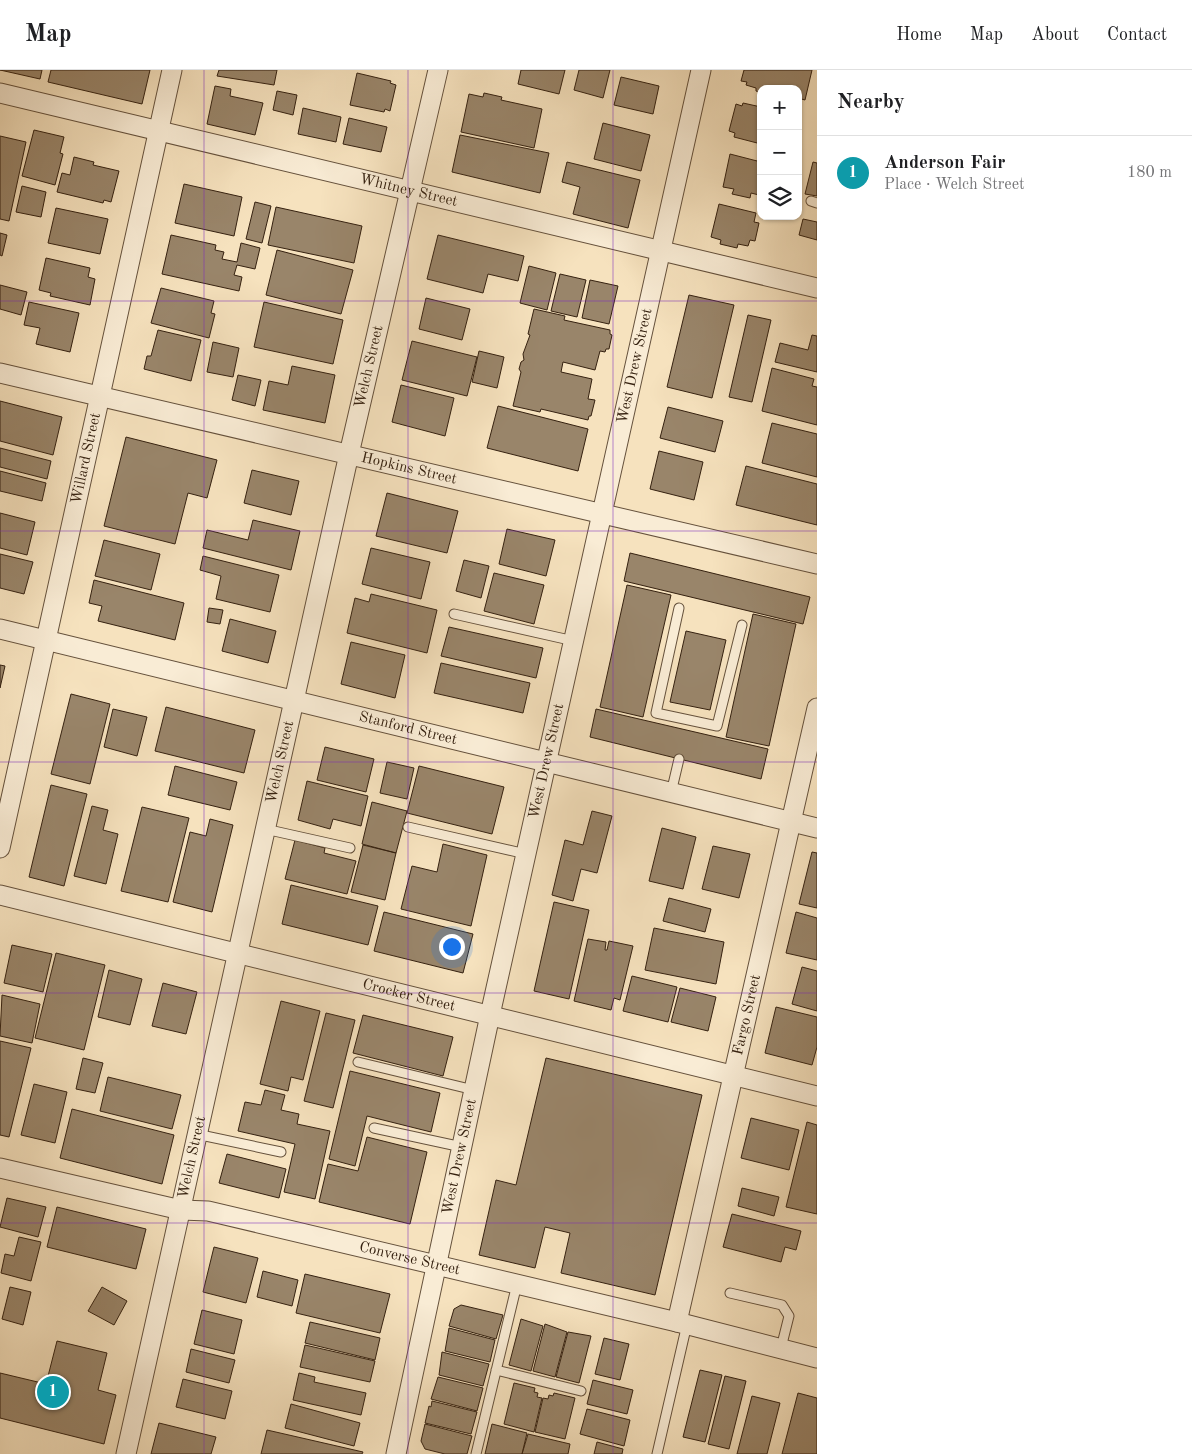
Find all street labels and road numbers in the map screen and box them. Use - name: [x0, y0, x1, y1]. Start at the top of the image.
- street label: Whitney Street: [358, 172, 459, 209]
- street label: West Drew Street: [615, 307, 655, 425]
- street label: Welch Street: [352, 324, 386, 410]
- street label: Willard Street: [69, 411, 103, 505]
- street label: Hopkins Street: [360, 450, 458, 487]
- street label: West Drew Street: [527, 702, 567, 820]
- street label: Stanford Street: [357, 709, 459, 748]
- street label: Welch Street: [264, 719, 297, 805]
- street label: Fargo Street: [731, 973, 763, 1057]
- street label: Crocker Street: [361, 977, 457, 1014]
- street label: West Drew Street: [440, 1098, 479, 1216]
- street label: Welch Street: [176, 1115, 209, 1200]
- street label: Converse Street: [358, 1240, 462, 1278]

